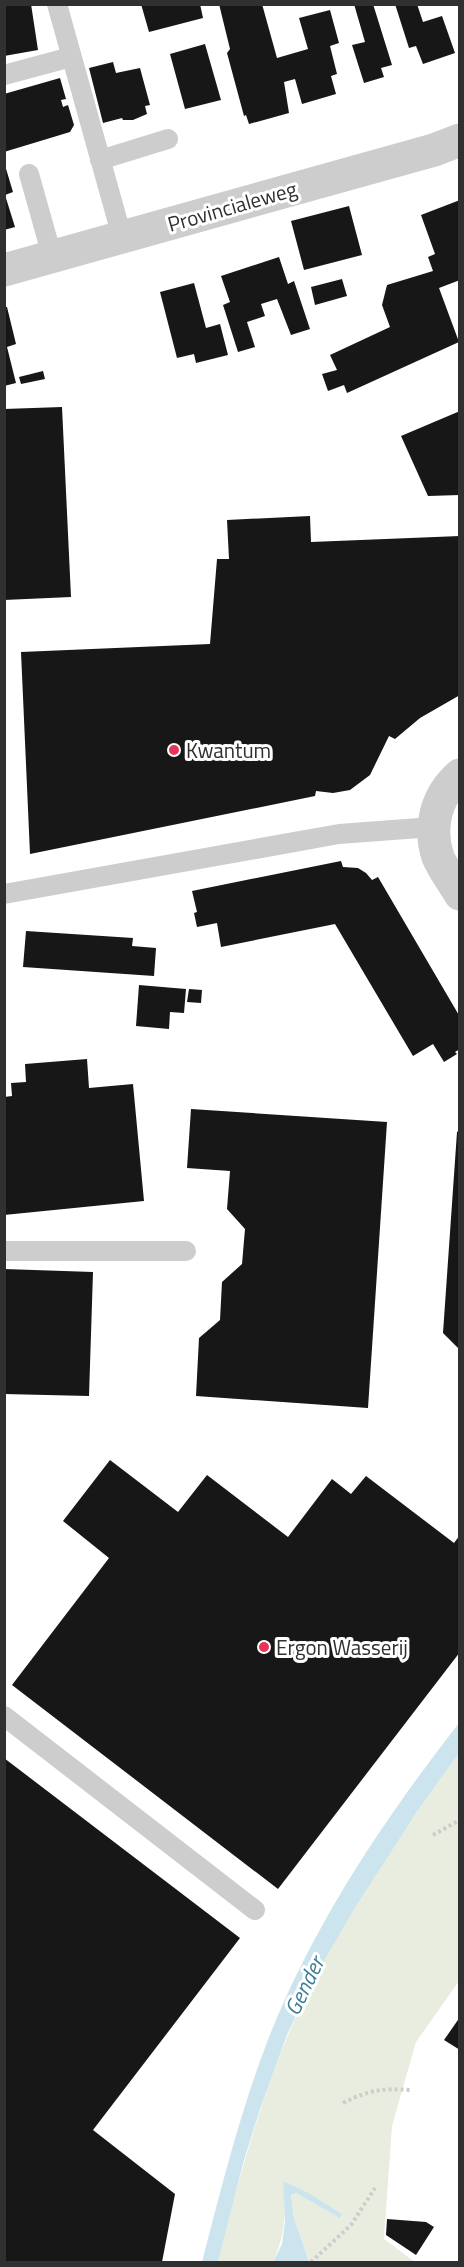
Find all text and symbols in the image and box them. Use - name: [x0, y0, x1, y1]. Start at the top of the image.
- street label: Provincialeweg: [164, 172, 301, 240]
- place label: Kwantum: [186, 734, 271, 766]
- marker: Kwantum: [167, 743, 181, 757]
- place label: Ergon Wasserij: [276, 1631, 408, 1663]
- marker: Ergon Wasserij: [257, 1640, 271, 1654]
- water label: Gender: [275, 1948, 334, 2021]

